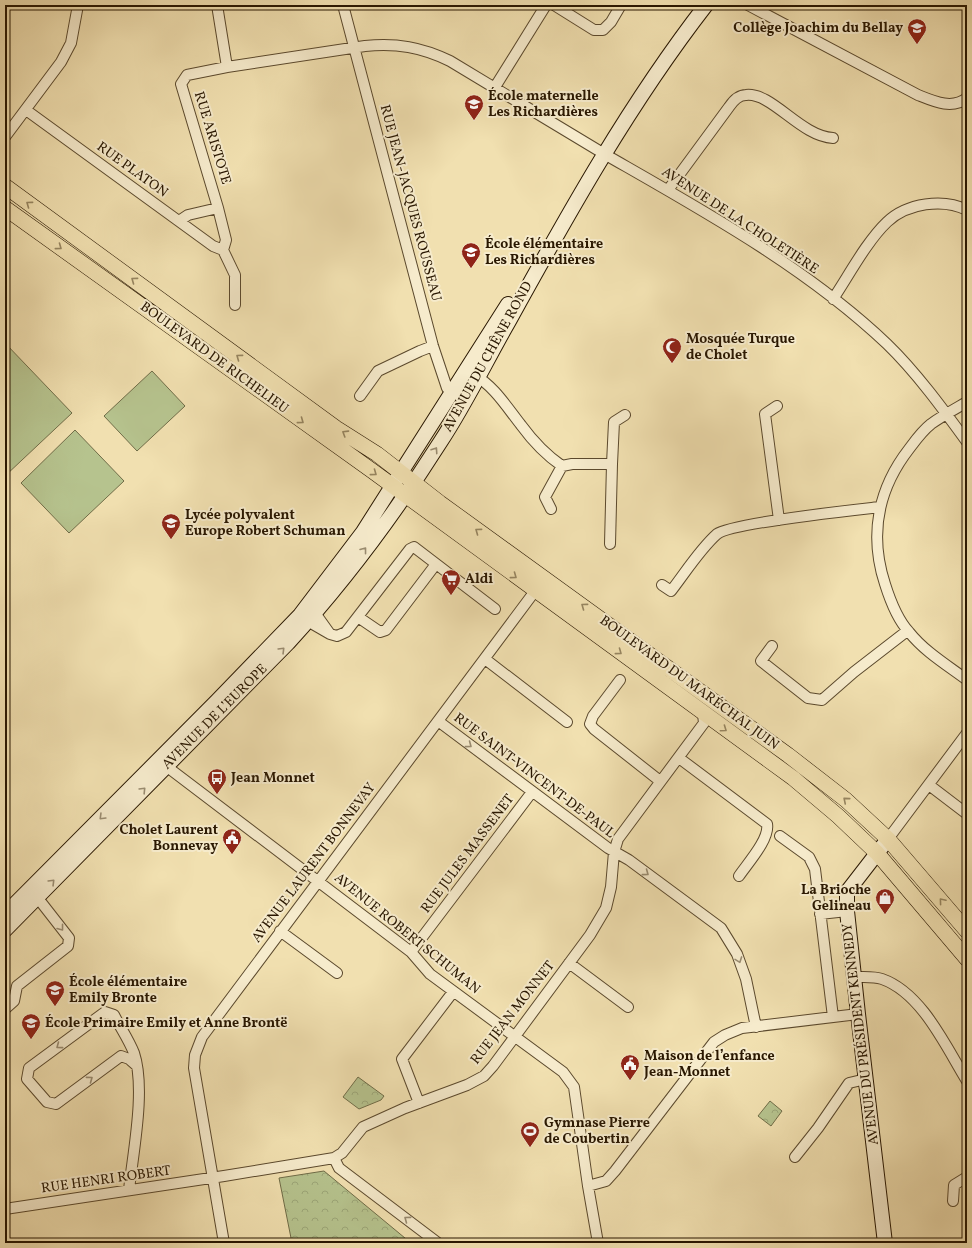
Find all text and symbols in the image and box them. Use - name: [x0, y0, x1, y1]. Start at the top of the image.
- school or university icon: Collège Joachim du Bellay: [906, 17, 928, 45]
- place label: Collège Joachim du Bellay: [733, 19, 903, 38]
- place label: École maternelle Les Richardières: [488, 87, 599, 122]
- street label: RUE ARISTOTE: [189, 89, 235, 187]
- school or university icon: École maternelle Les Richardières: [463, 93, 485, 121]
- street label: RUE JEAN-JACQUES ROUSSEAU: [375, 103, 445, 303]
- street label: RUE PLATON: [93, 138, 171, 202]
- street label: AVENUE DE LA CHOLETIÈRE: [658, 162, 823, 279]
- one-way arrow: [26, 201, 33, 209]
- place label: École élémentaire Les Richardières: [485, 235, 603, 270]
- school or university icon: École élémentaire Les Richardières: [460, 241, 482, 269]
- one-way arrow: [55, 242, 62, 249]
- one-way arrow: [131, 277, 138, 285]
- street label: AVENUE DU CHÊNE ROND: [438, 278, 537, 436]
- street label: BOULEVARD DE RICHELIEU: [136, 298, 292, 418]
- place label: Mosquée Turque de Cholet: [686, 330, 795, 365]
- mosque icon: Mosquée Turque de Cholet: [661, 336, 683, 364]
- one-way arrow: [236, 354, 243, 362]
- one-way arrow: [297, 416, 304, 423]
- one-way arrow: [342, 431, 349, 438]
- one-way arrow: [431, 447, 438, 454]
- one-way arrow: [370, 468, 377, 475]
- place label: Lycée polyvalent Europe Robert Schuman: [185, 506, 345, 541]
- school or university icon: Lycée polyvalent Europe Robert Schuman: [160, 512, 182, 540]
- one-way arrow: [475, 528, 482, 535]
- one-way arrow: [360, 547, 367, 554]
- supermarket icon: Aldi: [440, 568, 462, 596]
- place label: Aldi: [465, 570, 493, 589]
- one-way arrow: [509, 571, 516, 578]
- one-way arrow: [581, 604, 588, 611]
- street label: BOULEVARD DU MARÉCHAL JUIN: [595, 611, 783, 755]
- one-way arrow: [277, 647, 285, 655]
- one-way arrow: [614, 648, 621, 655]
- street label: AVENUE DE L’EUROPE: [158, 660, 272, 774]
- street label: RUE SAINT-VINCENT-DE-PAUL: [449, 709, 619, 843]
- one-way arrow: [720, 724, 727, 732]
- one-way arrow: [464, 740, 471, 747]
- bus stop icon: Jean Monnet: [206, 767, 228, 795]
- place label: Jean Monnet: [230, 769, 315, 788]
- street label: AVENUE LAURENT BONNEVAY: [248, 779, 381, 947]
- one-way arrow: [138, 787, 146, 795]
- street label: RUE JULES MASSENET: [417, 791, 519, 917]
- one-way arrow: [843, 798, 850, 805]
- one-way arrow: [99, 812, 107, 820]
- place label: Cholet Laurent Bonnevay: [119, 821, 218, 856]
- public building icon: Cholet Laurent Bonnevay: [221, 827, 243, 855]
- one-way arrow: [642, 868, 649, 875]
- street label: AVENUE ROBERT SCHUMAN: [330, 869, 484, 999]
- one-way arrow: [47, 879, 55, 887]
- place label: La Brioche Gelineau: [801, 881, 871, 916]
- shop icon: La Brioche Gelineau: [874, 887, 896, 915]
- one-way arrow: [940, 899, 947, 906]
- street label: AVENUE DU PRÉSIDENT KENNEDY: [838, 922, 884, 1146]
- one-way arrow: [56, 923, 63, 930]
- street label: RUE JEAN MONNET: [467, 957, 559, 1069]
- one-way arrow: [735, 957, 743, 964]
- place label: École élémentaire Emily Bronte: [69, 973, 187, 1008]
- school or university icon: École élémentaire Emily Bronte: [44, 979, 66, 1007]
- school or university icon: École Primaire Emily et Anne Brontë: [20, 1012, 42, 1040]
- place label: École Primaire Emily et Anne Brontë: [45, 1014, 287, 1033]
- one-way arrow: [56, 1041, 63, 1048]
- place label: Maison de l’enfance Jean-Monnet: [643, 1047, 775, 1082]
- public building icon: Maison de l’enfance Jean-Monnet: [619, 1053, 641, 1081]
- one-way arrow: [86, 1077, 93, 1084]
- place label: Gymnase Pierre de Coubertin: [544, 1114, 650, 1149]
- sports icon: Gymnase Pierre de Coubertin: [519, 1120, 541, 1148]
- street label: RUE HENRI ROBERT: [40, 1162, 172, 1198]
- one-way arrow: [404, 1217, 411, 1224]

